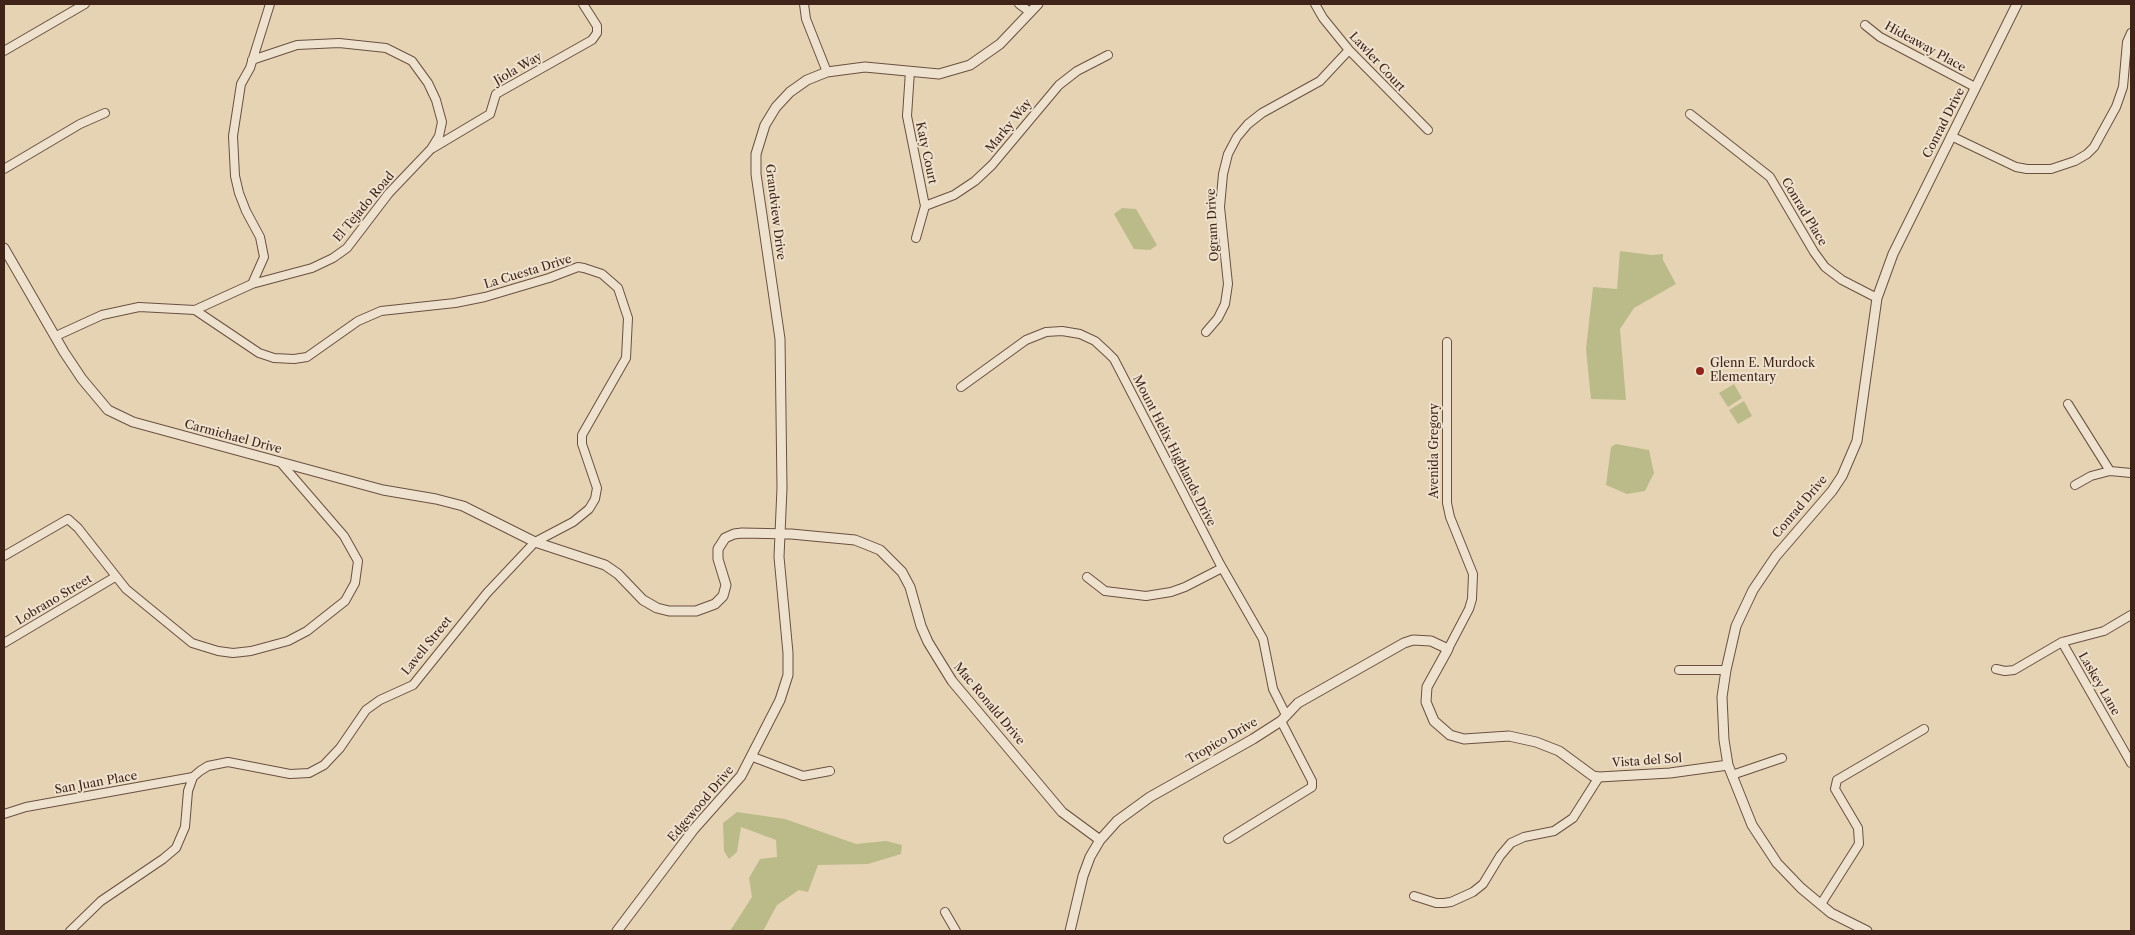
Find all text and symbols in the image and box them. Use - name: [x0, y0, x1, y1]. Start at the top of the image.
- street label: Hideaway Place: [1882, 19, 1968, 75]
- street label: Lawler Court: [1346, 29, 1408, 95]
- street label: Jiola Way: [491, 49, 545, 89]
- street label: Conrad Drive: [1920, 85, 1968, 161]
- street label: Marky Way: [983, 96, 1035, 156]
- street label: Katy Court: [912, 121, 940, 185]
- street label: Grandview Drive: [762, 163, 788, 261]
- street label: El Tejado Road: [331, 169, 397, 245]
- street label: Conrad Place: [1778, 175, 1830, 249]
- street label: Ogram Drive: [1204, 188, 1222, 262]
- street label: La Cuesta Drive: [482, 252, 574, 292]
- place label: Glenn E. Murdock Elementary: [1710, 357, 1815, 385]
- marker: Glenn E. Murdock Elementary: [1694, 365, 1706, 377]
- street label: Mount Helix Highlands Drive: [1130, 373, 1218, 529]
- street label: Avenida Gregory: [1428, 403, 1442, 499]
- street label: Carmichael Drive: [183, 417, 283, 457]
- street label: Conrad Drive: [1770, 473, 1830, 541]
- street label: Lobrano Street: [13, 572, 95, 628]
- street label: Lavell Street: [399, 614, 455, 678]
- street label: Laskey Lane: [2075, 650, 2123, 718]
- street label: Mac Ronald Drive: [950, 660, 1028, 748]
- street label: Tropico Drive: [1184, 715, 1260, 767]
- street label: Vista del Sol: [1612, 751, 1682, 771]
- street label: Edgewood Drive: [665, 763, 737, 845]
- street label: San Juan Place: [54, 769, 138, 797]

